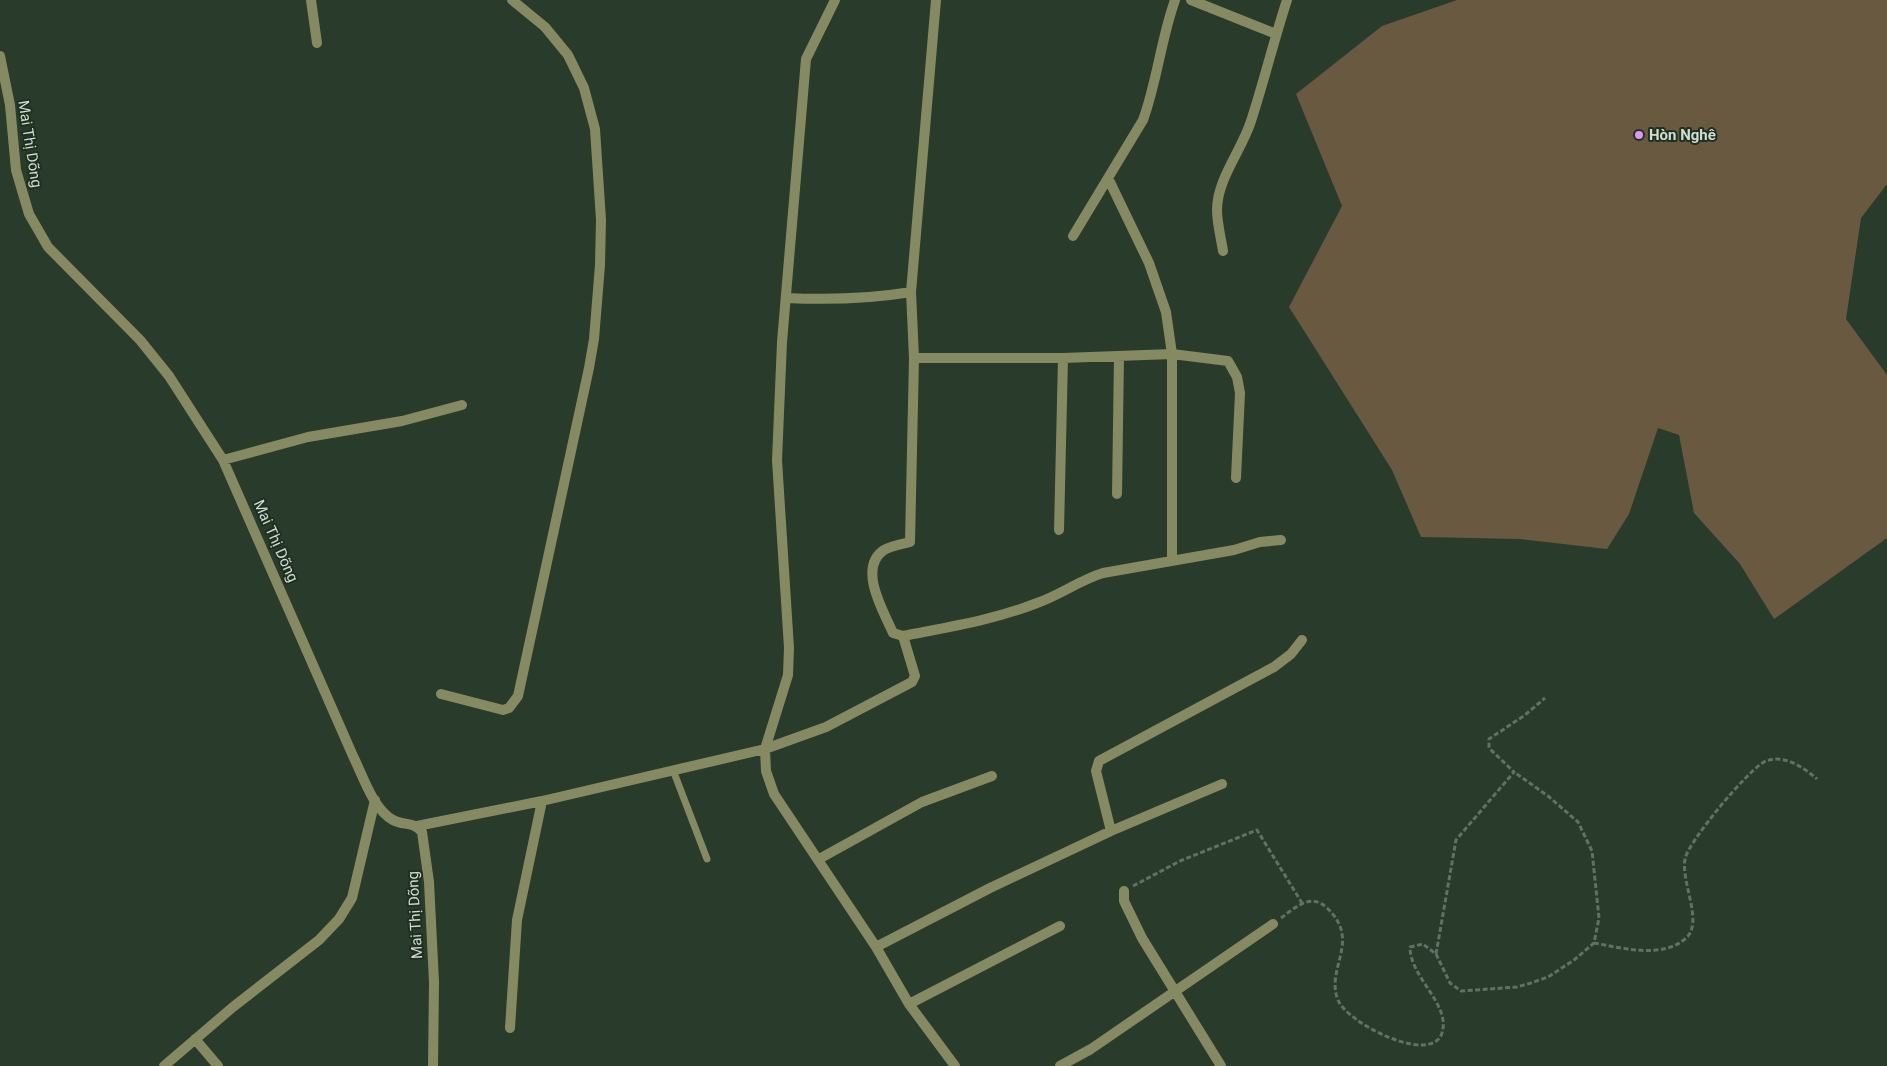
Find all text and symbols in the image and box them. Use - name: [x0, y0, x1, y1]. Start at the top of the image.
- street label: Mai Thị Dõng: [14, 99, 46, 189]
- place label: Hòn Nghê: [1649, 126, 1716, 144]
- marker: Hòn Nghê: [1633, 129, 1645, 141]
- street label: Mai Thị Dõng: [250, 497, 302, 585]
- street label: Mai Thị Dõng: [404, 871, 426, 959]

